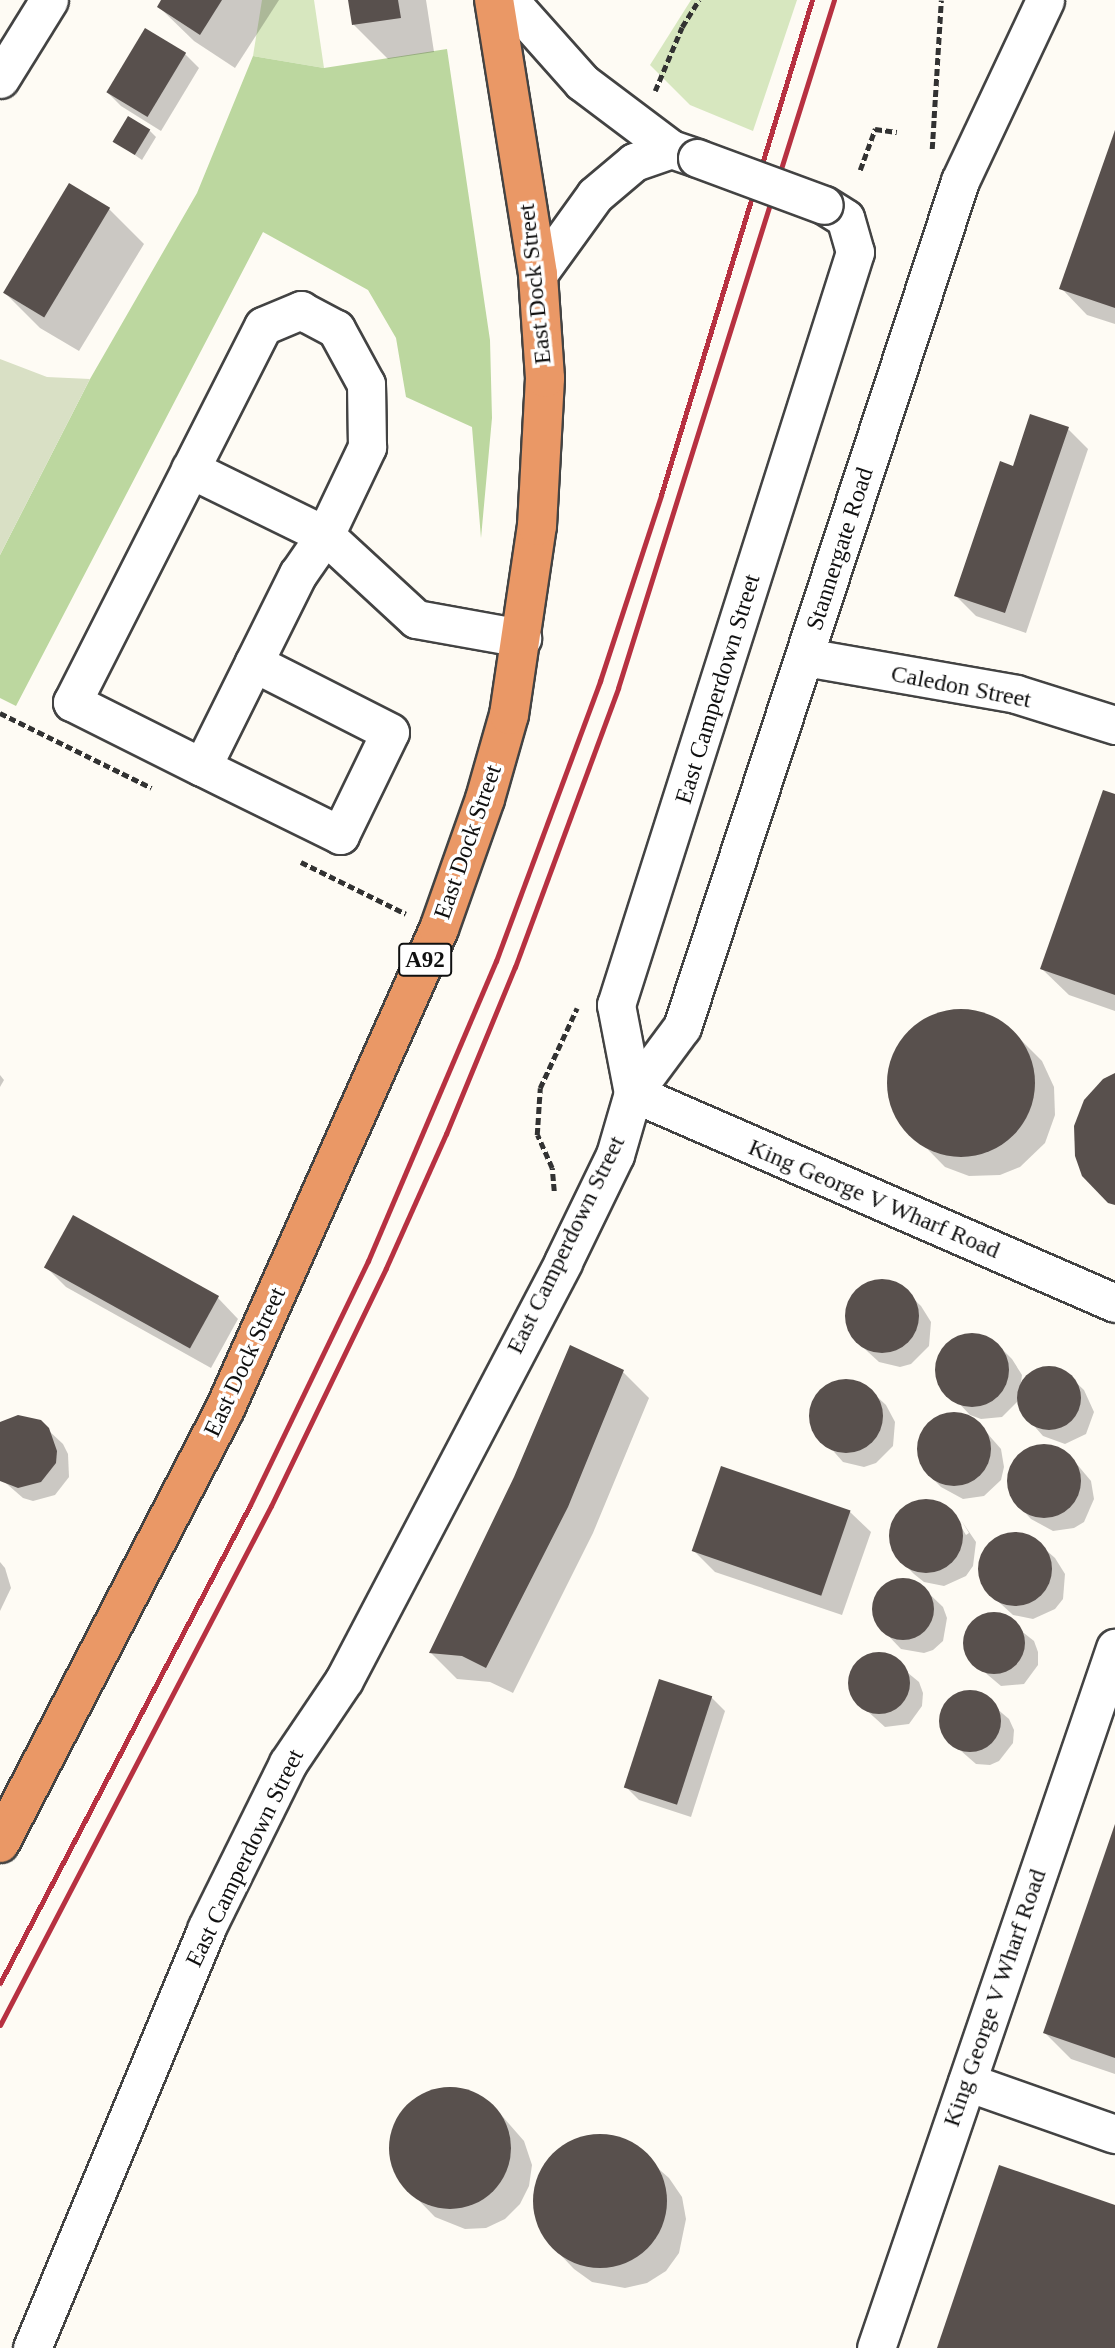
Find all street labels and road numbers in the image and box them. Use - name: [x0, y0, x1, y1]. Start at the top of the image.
- street label: East Dock Street: [512, 202, 558, 366]
- street label: Stannergate Road: [800, 464, 880, 634]
- street label: East Camperdown Street: [669, 571, 767, 807]
- street label: Caledon Street: [889, 659, 1033, 715]
- street label: East Dock Street: [428, 761, 508, 923]
- road number: A92: [397, 940, 453, 979]
- street label: East Camperdown Street: [501, 1131, 631, 1359]
- street label: King George V Wharf Road: [743, 1133, 1005, 1265]
- street label: East Dock Street: [198, 1283, 292, 1441]
- street label: East Camperdown Street: [180, 1744, 310, 1972]
- street label: King George V Wharf Road: [937, 1865, 1053, 2131]

